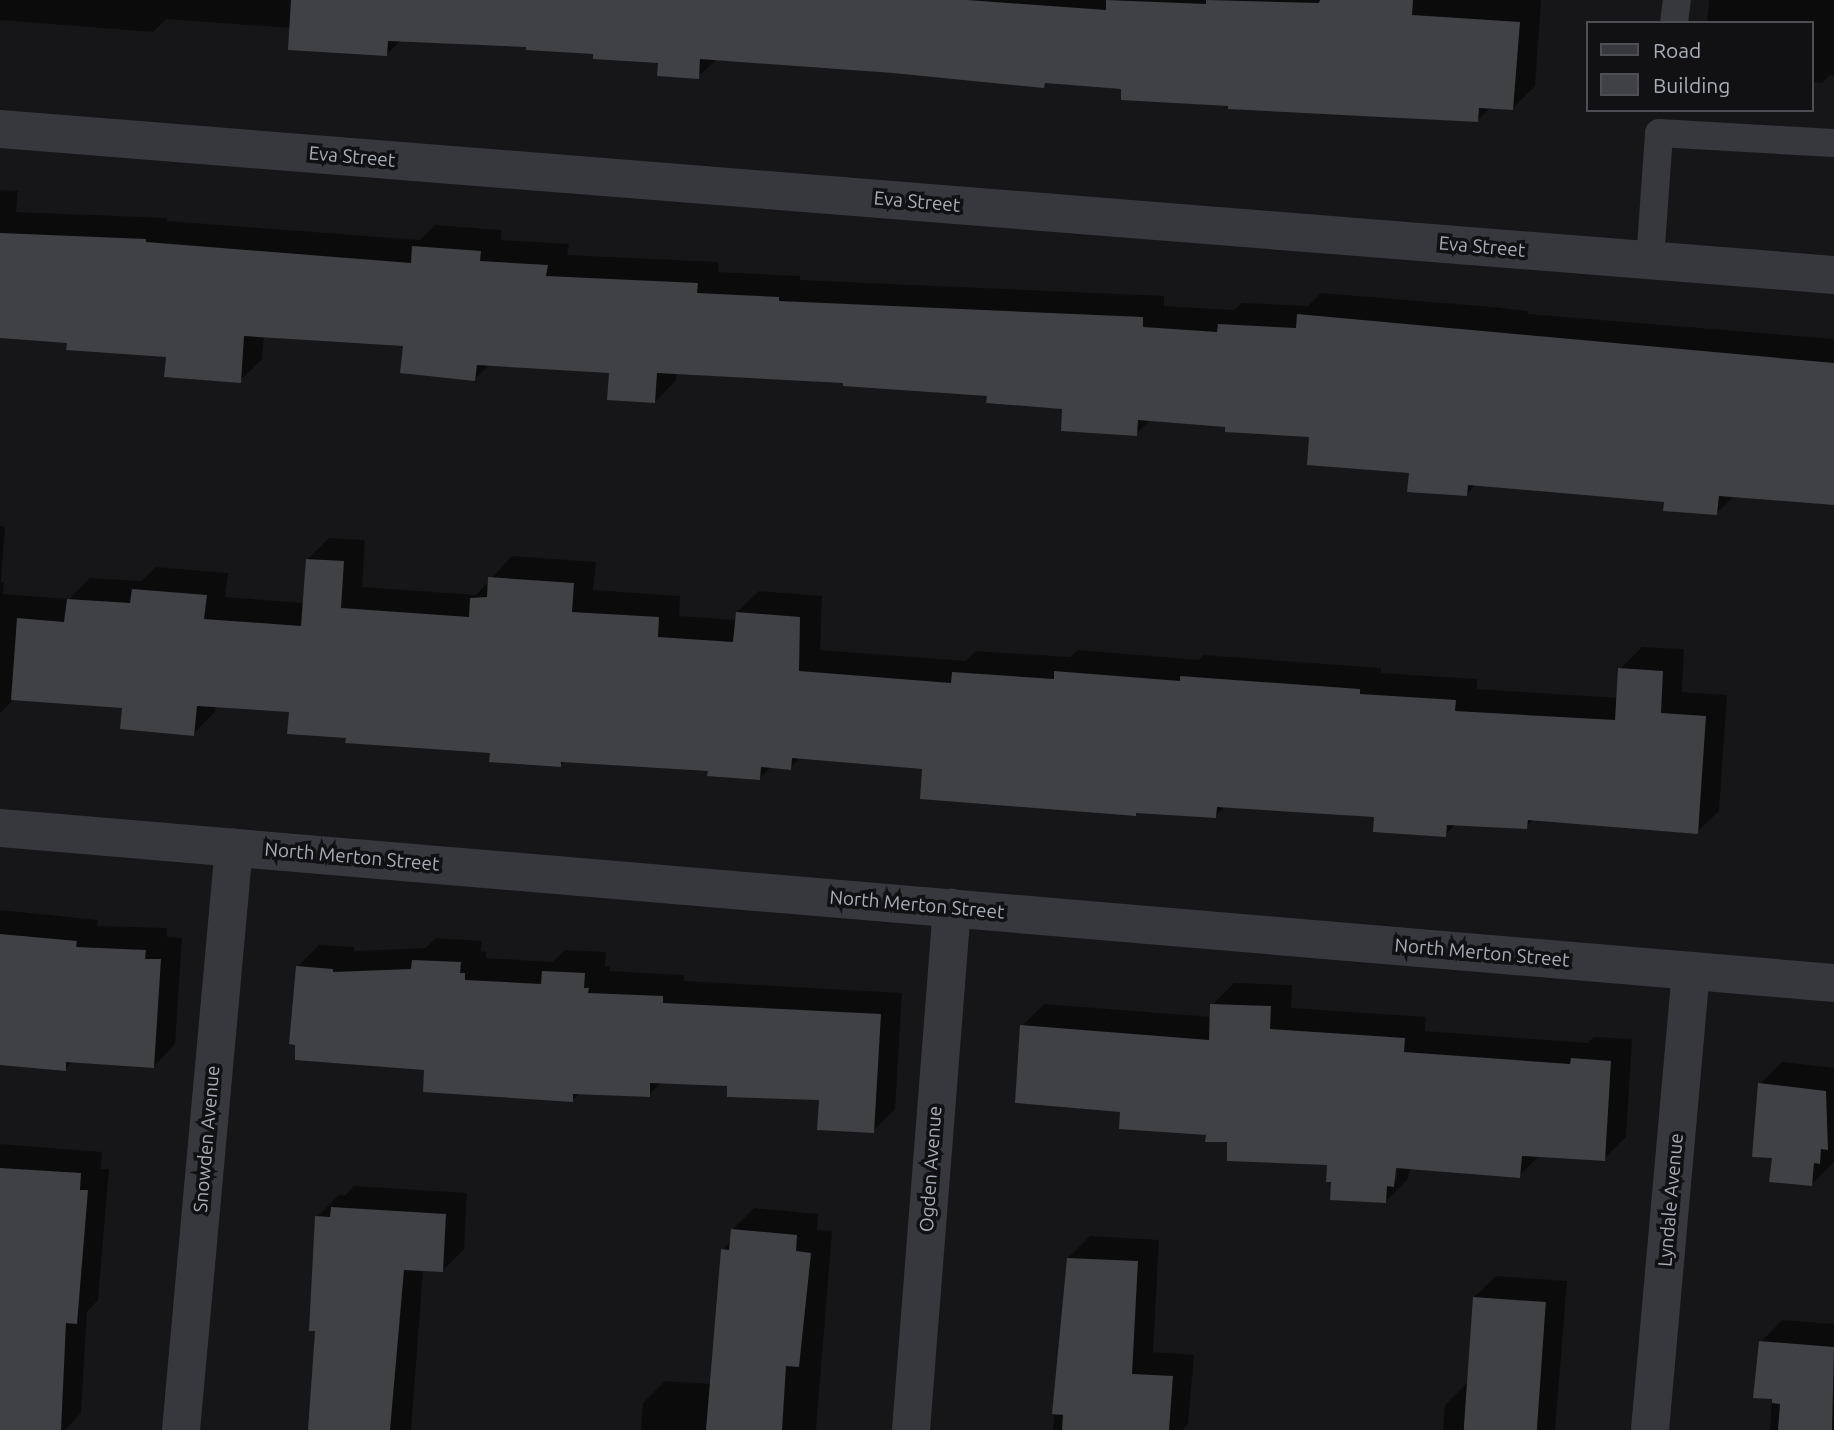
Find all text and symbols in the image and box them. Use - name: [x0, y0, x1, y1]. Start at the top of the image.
- legend: [1586, 21, 1813, 112]
- text: Road: [1653, 38, 1701, 62]
- text: Building: [1653, 73, 1730, 97]
- street label: Eva Street: [308, 142, 396, 172]
- street label: Eva Street: [873, 187, 961, 217]
- street label: Eva Street: [1438, 232, 1526, 262]
- street label: North Merton Street: [264, 838, 440, 876]
- street label: North Merton Street: [829, 886, 1005, 924]
- street label: North Merton Street: [1394, 934, 1570, 972]
- street label: Snowden Avenue: [189, 1065, 225, 1213]
- street label: Ogden Avenue: [915, 1105, 947, 1233]
- street label: Lyndale Avenue: [1654, 1132, 1688, 1268]

